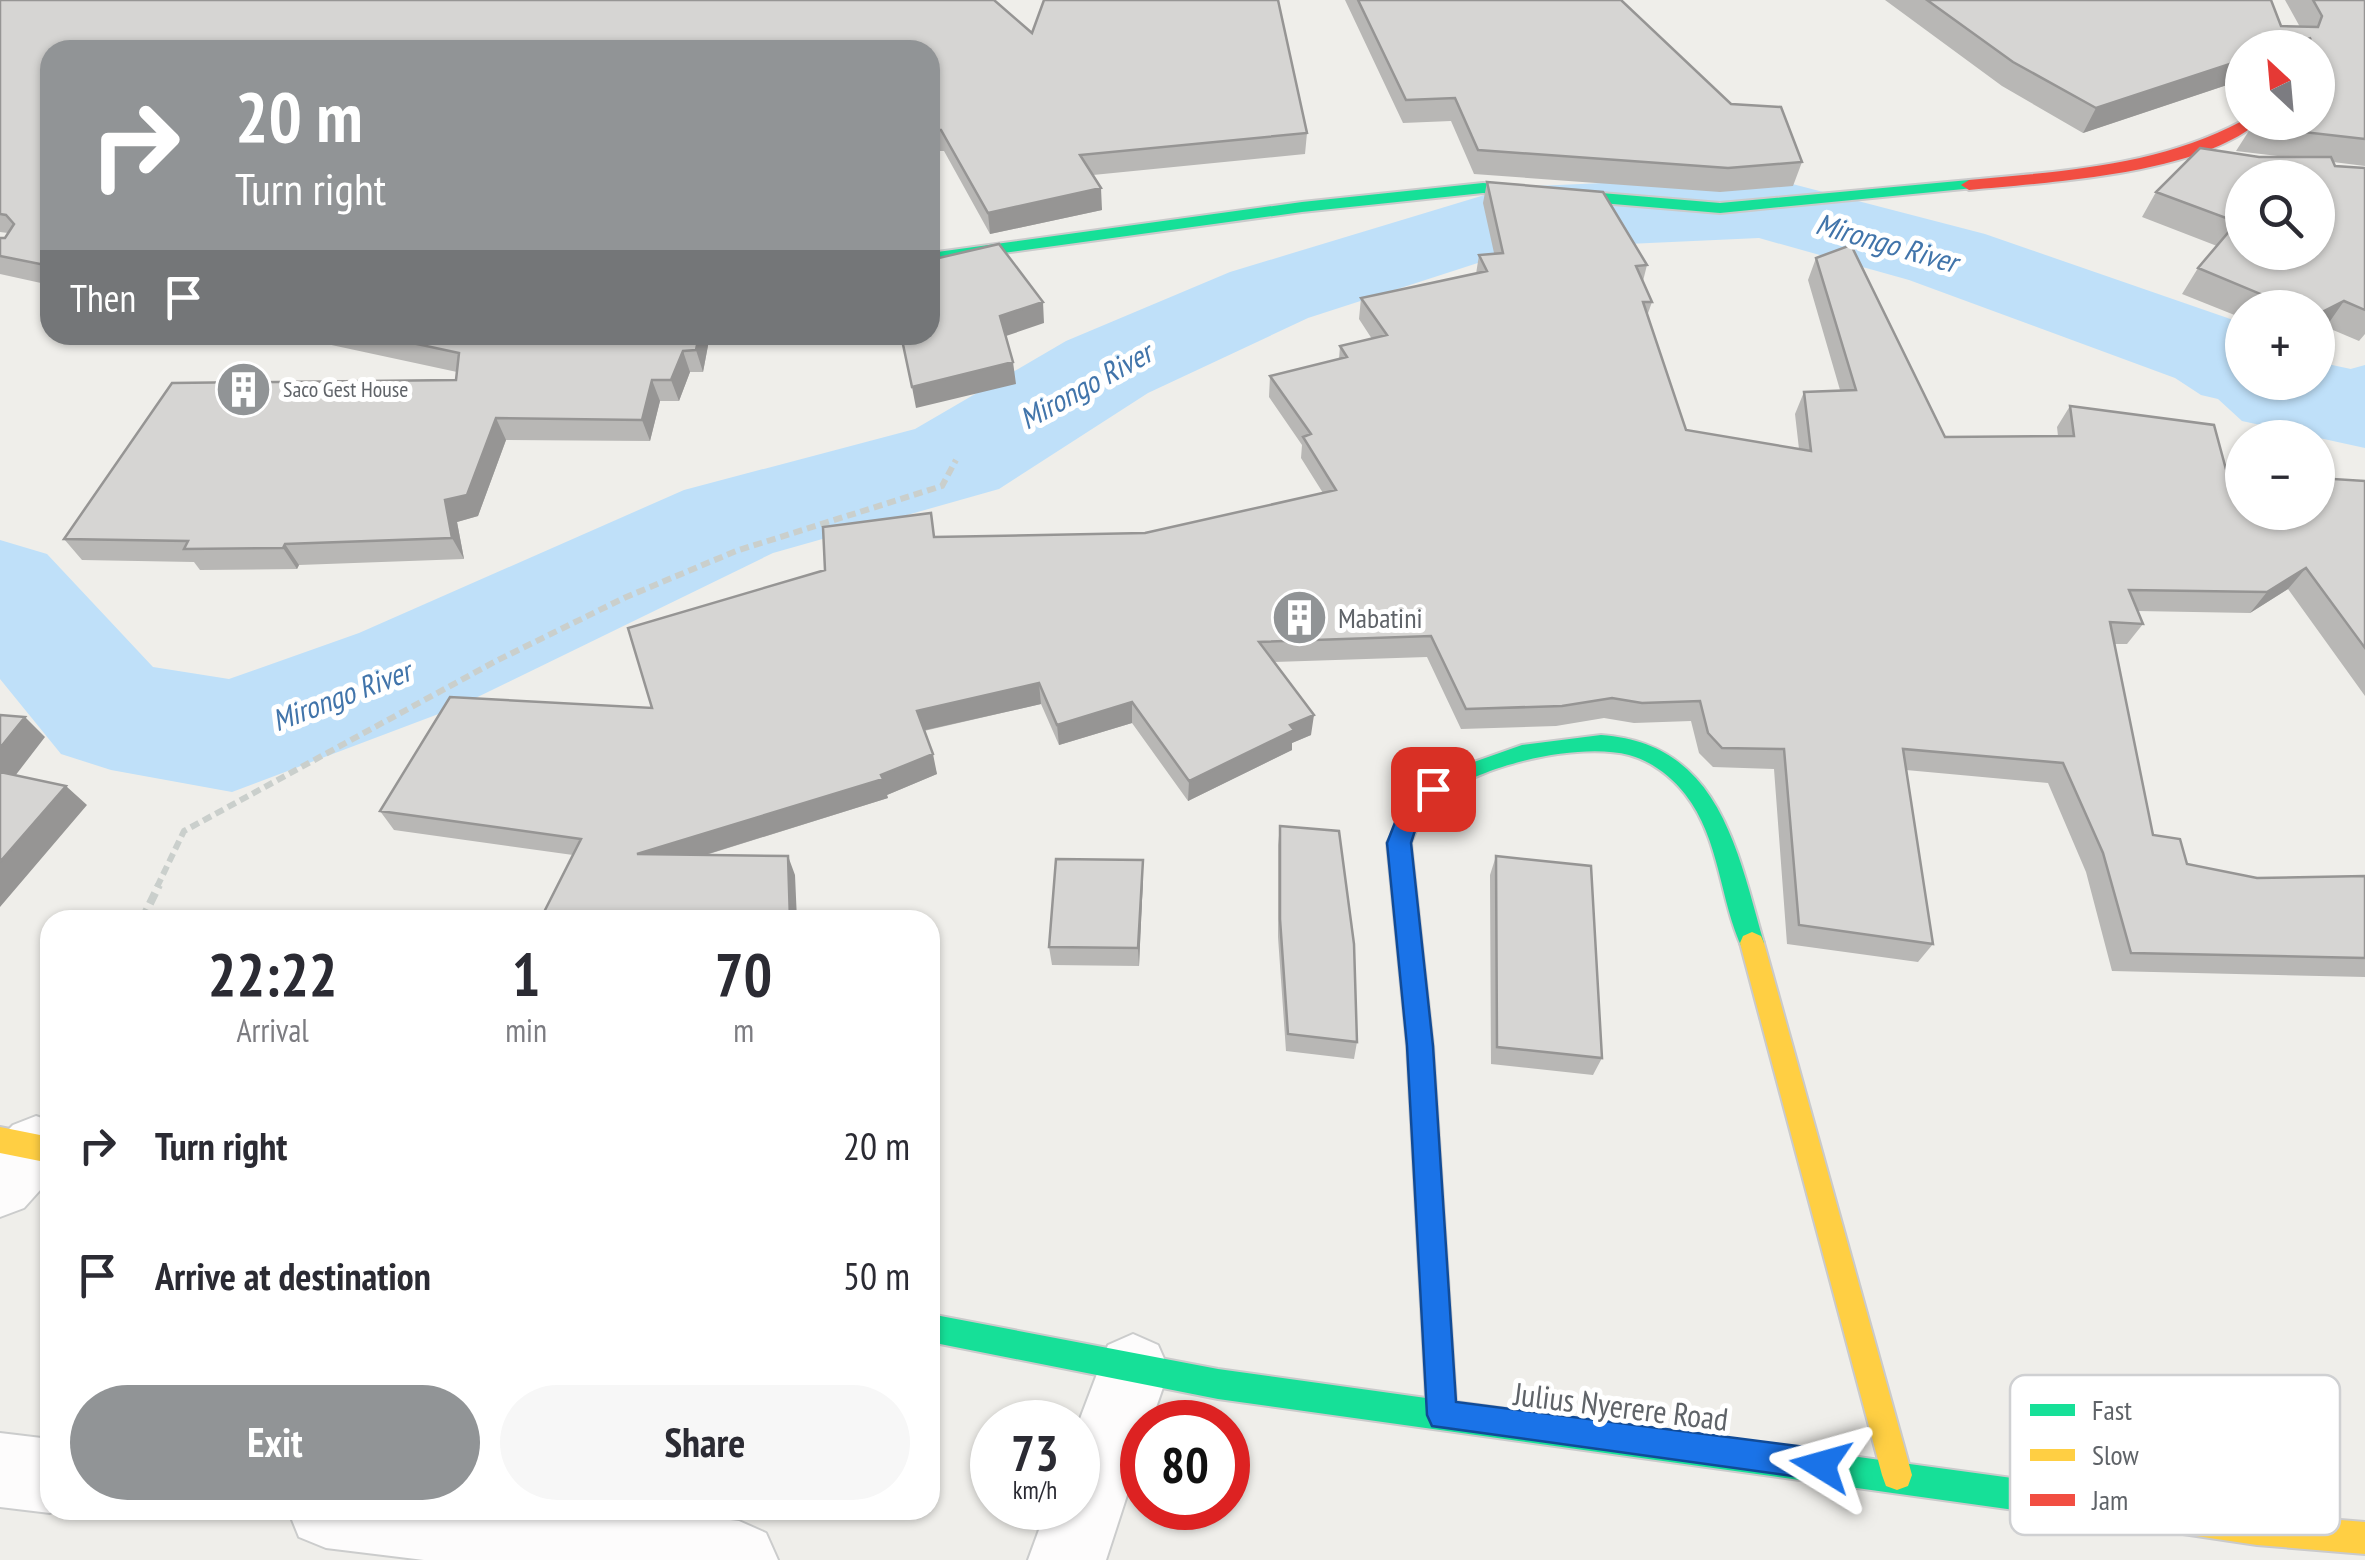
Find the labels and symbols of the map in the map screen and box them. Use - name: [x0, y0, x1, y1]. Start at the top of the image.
- north arrow: [2225, 30, 2335, 140]
- water label: Mirongo River: [1812, 203, 1966, 282]
- water label: Mirongo River: [1012, 331, 1161, 437]
- building icon: Saco Gest House: [214, 359, 274, 419]
- place label: Saco Gest House: [283, 375, 408, 403]
- building icon: Mabatini: [1269, 587, 1329, 647]
- place label: Mabatini: [1338, 599, 1423, 636]
- water label: Mirongo River: [266, 649, 419, 739]
- pin: [1391, 747, 1476, 832]
- street label: Julius Nyerere Road: [1511, 1372, 1730, 1440]
- legend: [2010, 1375, 2340, 1535]
- text: Fast: [2092, 1391, 2132, 1428]
- speed limit sign: 80: [1120, 1400, 1250, 1530]
- position arrow: [1769, 1413, 1873, 1517]
- text: Slow: [2092, 1436, 2139, 1473]
- text: Jam: [2091, 1481, 2128, 1518]

